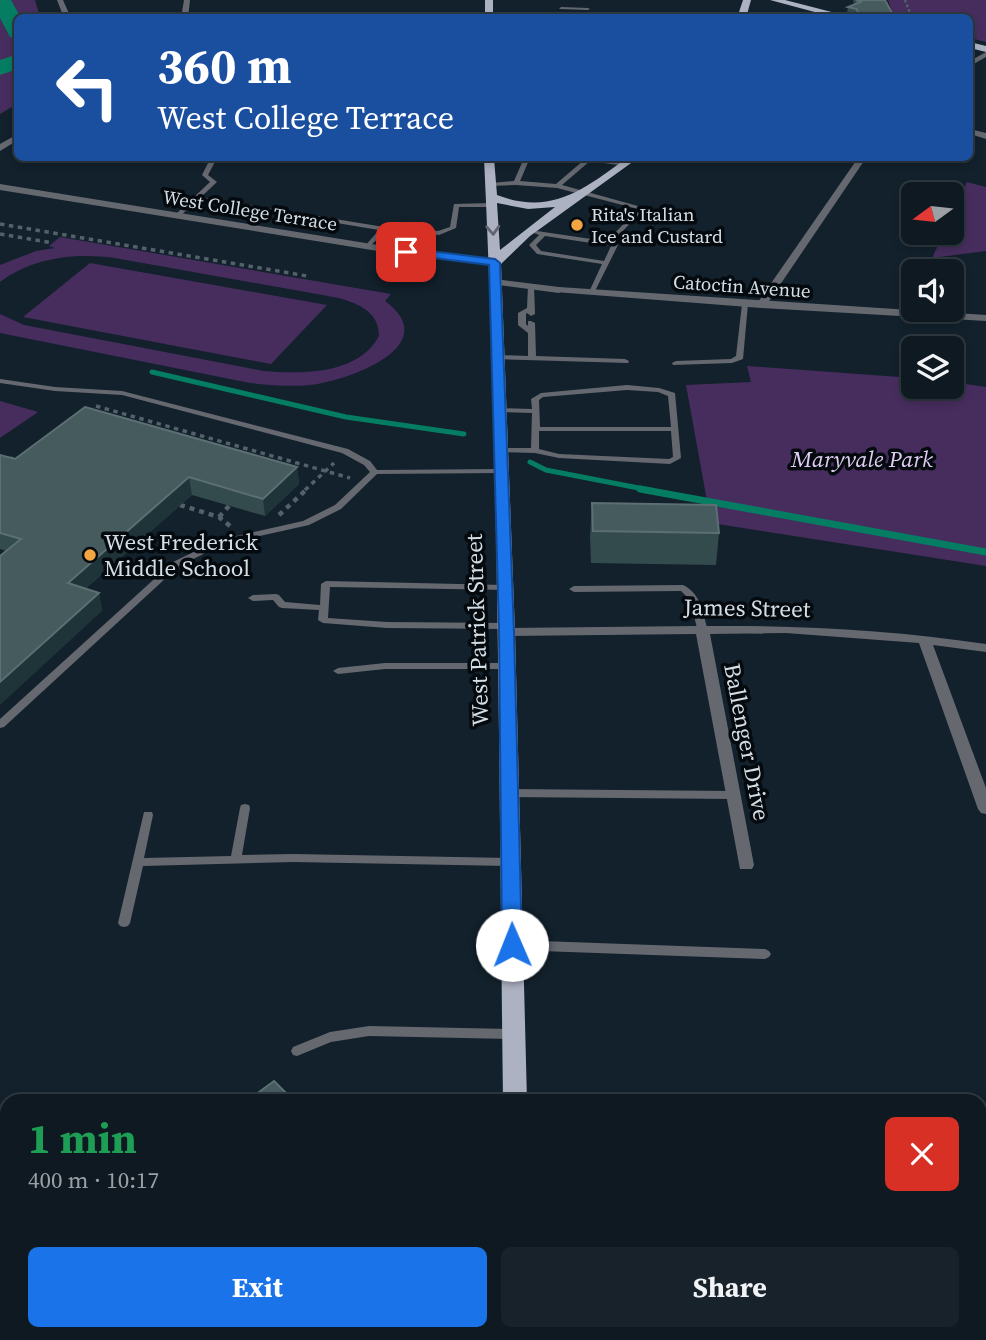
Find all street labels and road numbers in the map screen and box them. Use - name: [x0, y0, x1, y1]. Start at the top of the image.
- street label: West College Terrace: [161, 183, 339, 237]
- street label: Catoctin Avenue: [672, 268, 812, 304]
- street label: West Patrick Street: [458, 533, 496, 727]
- street label: James Street: [682, 591, 811, 625]
- street label: Ballenger Drive: [716, 661, 778, 823]

